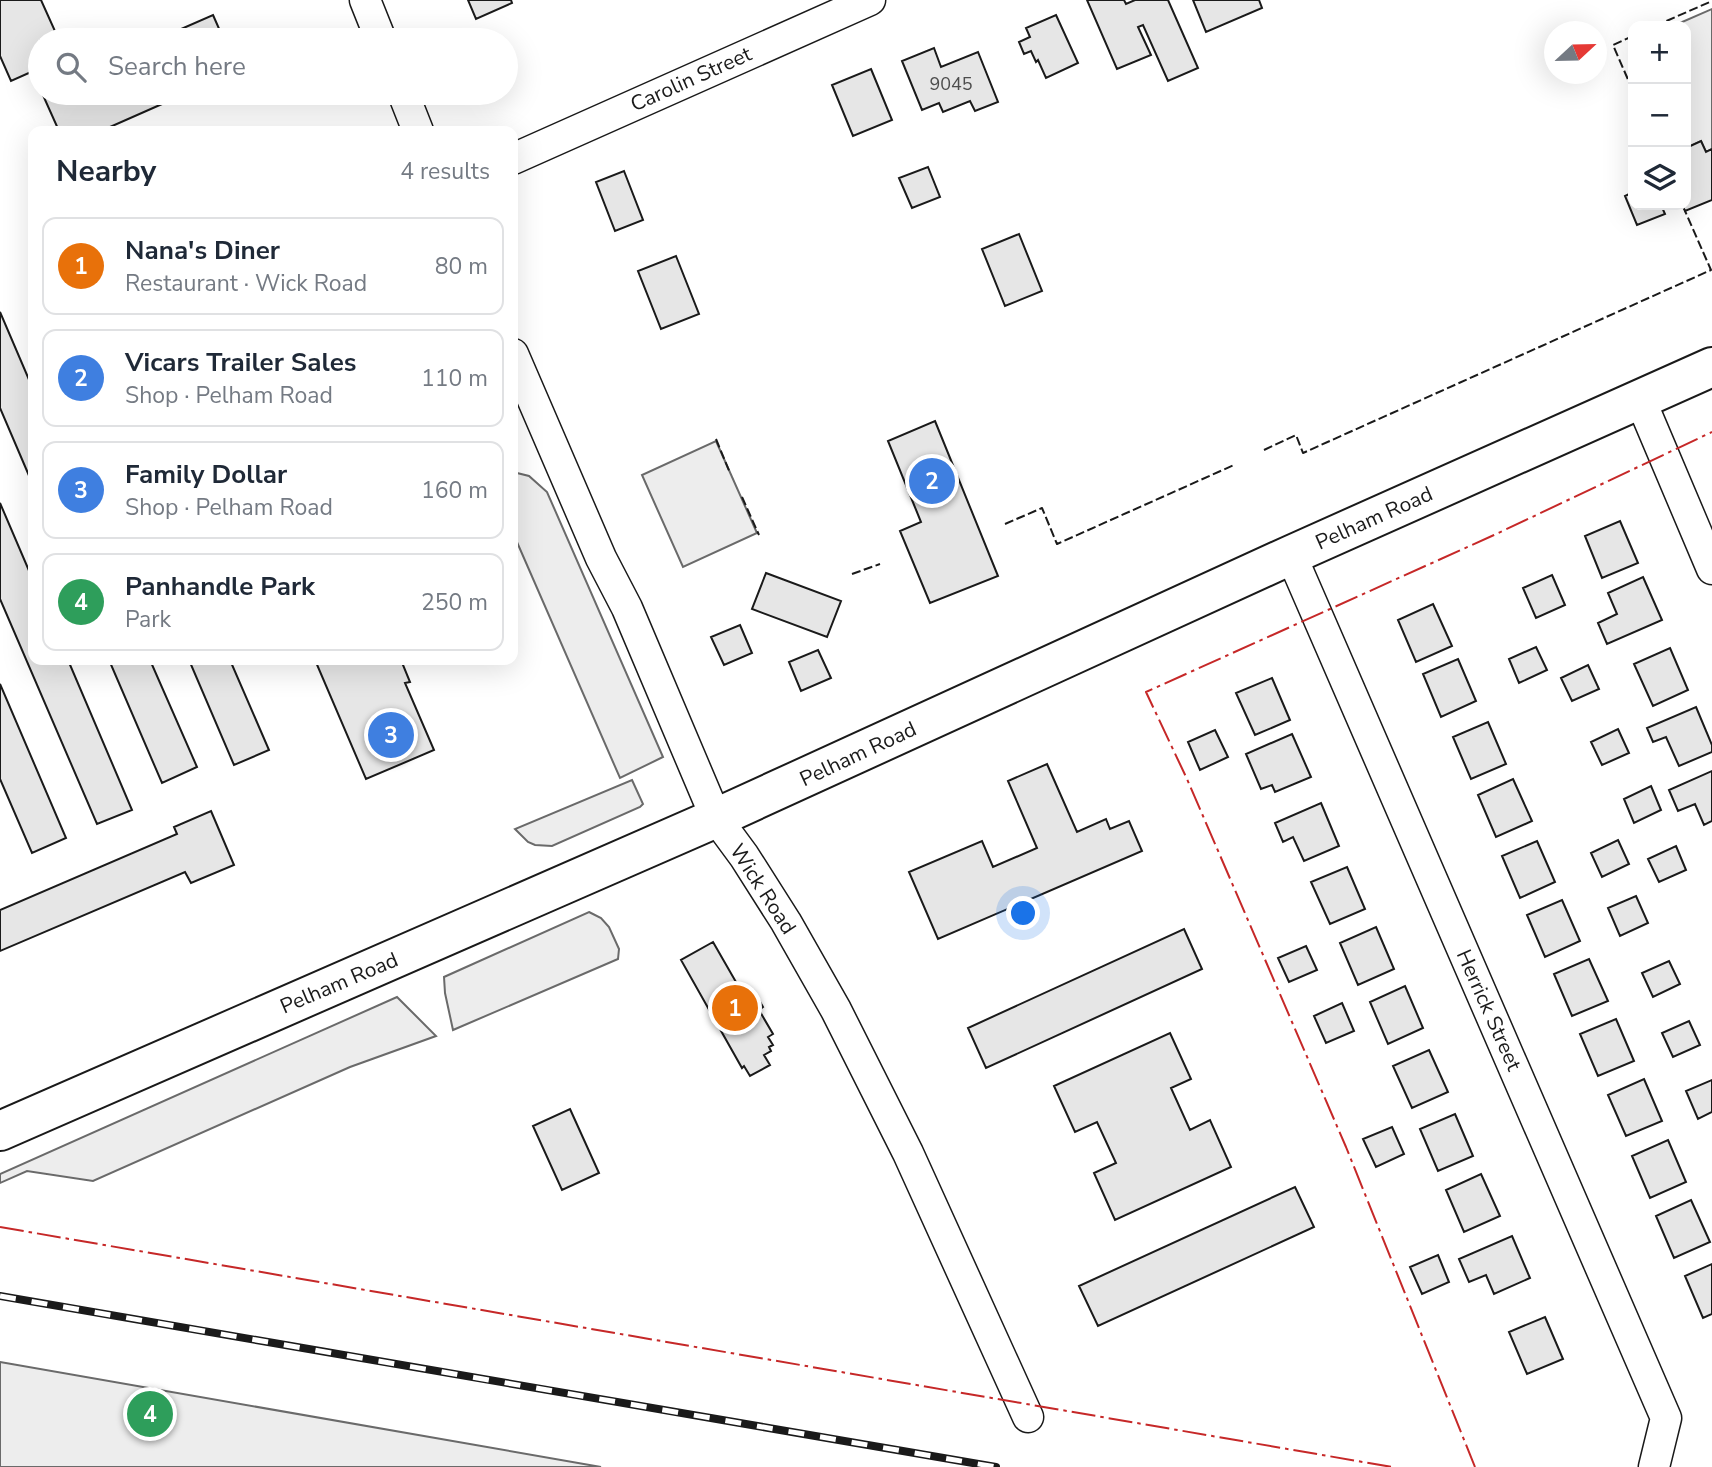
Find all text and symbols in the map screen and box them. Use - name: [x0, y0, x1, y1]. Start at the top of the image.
- north arrow: [1544, 21, 1607, 84]
- map controls: [1628, 21, 1691, 210]
- button: +: [1628, 21, 1691, 84]
- search box: [28, 28, 518, 105]
- street label: Carolin Street: [626, 40, 757, 118]
- icon: search: [52, 48, 90, 86]
- text: Search here: [108, 49, 246, 84]
- house number: 9045: [929, 72, 973, 96]
- button: −: [1628, 84, 1691, 147]
- button: layers: [1628, 147, 1691, 210]
- text: Nearby: [56, 151, 156, 192]
- text: 4 results: [400, 156, 490, 187]
- text: Nana's Diner: [125, 233, 280, 268]
- text: 1: [74, 251, 88, 282]
- text: 80 m: [435, 251, 488, 282]
- text: Restaurant · Wick Road: [125, 268, 367, 299]
- text: Vicars Trailer Sales: [125, 345, 356, 380]
- text: 2: [74, 363, 88, 394]
- text: 110 m: [421, 363, 488, 394]
- text: Shop · Pelham Road: [125, 380, 333, 411]
- pin: 2: [909, 455, 955, 507]
- text: Family Dollar: [125, 457, 287, 492]
- text: 3: [74, 475, 88, 506]
- text: 160 m: [421, 475, 488, 506]
- street label: Pelham Road: [1311, 480, 1437, 556]
- text: Shop · Pelham Road: [125, 492, 333, 523]
- text: Panhandle Park: [125, 569, 315, 604]
- text: 4: [74, 587, 88, 618]
- text: 250 m: [421, 587, 488, 618]
- text: Park: [125, 604, 171, 635]
- pin: 3: [368, 709, 414, 761]
- street label: Pelham Road: [795, 715, 921, 793]
- street label: Wick Road: [723, 838, 803, 940]
- your location: [1006, 896, 1040, 930]
- street label: Herrick Street: [1450, 945, 1528, 1076]
- street label: Pelham Road: [276, 946, 402, 1020]
- pin: 1: [712, 982, 758, 1034]
- pin: 4: [127, 1388, 173, 1440]

